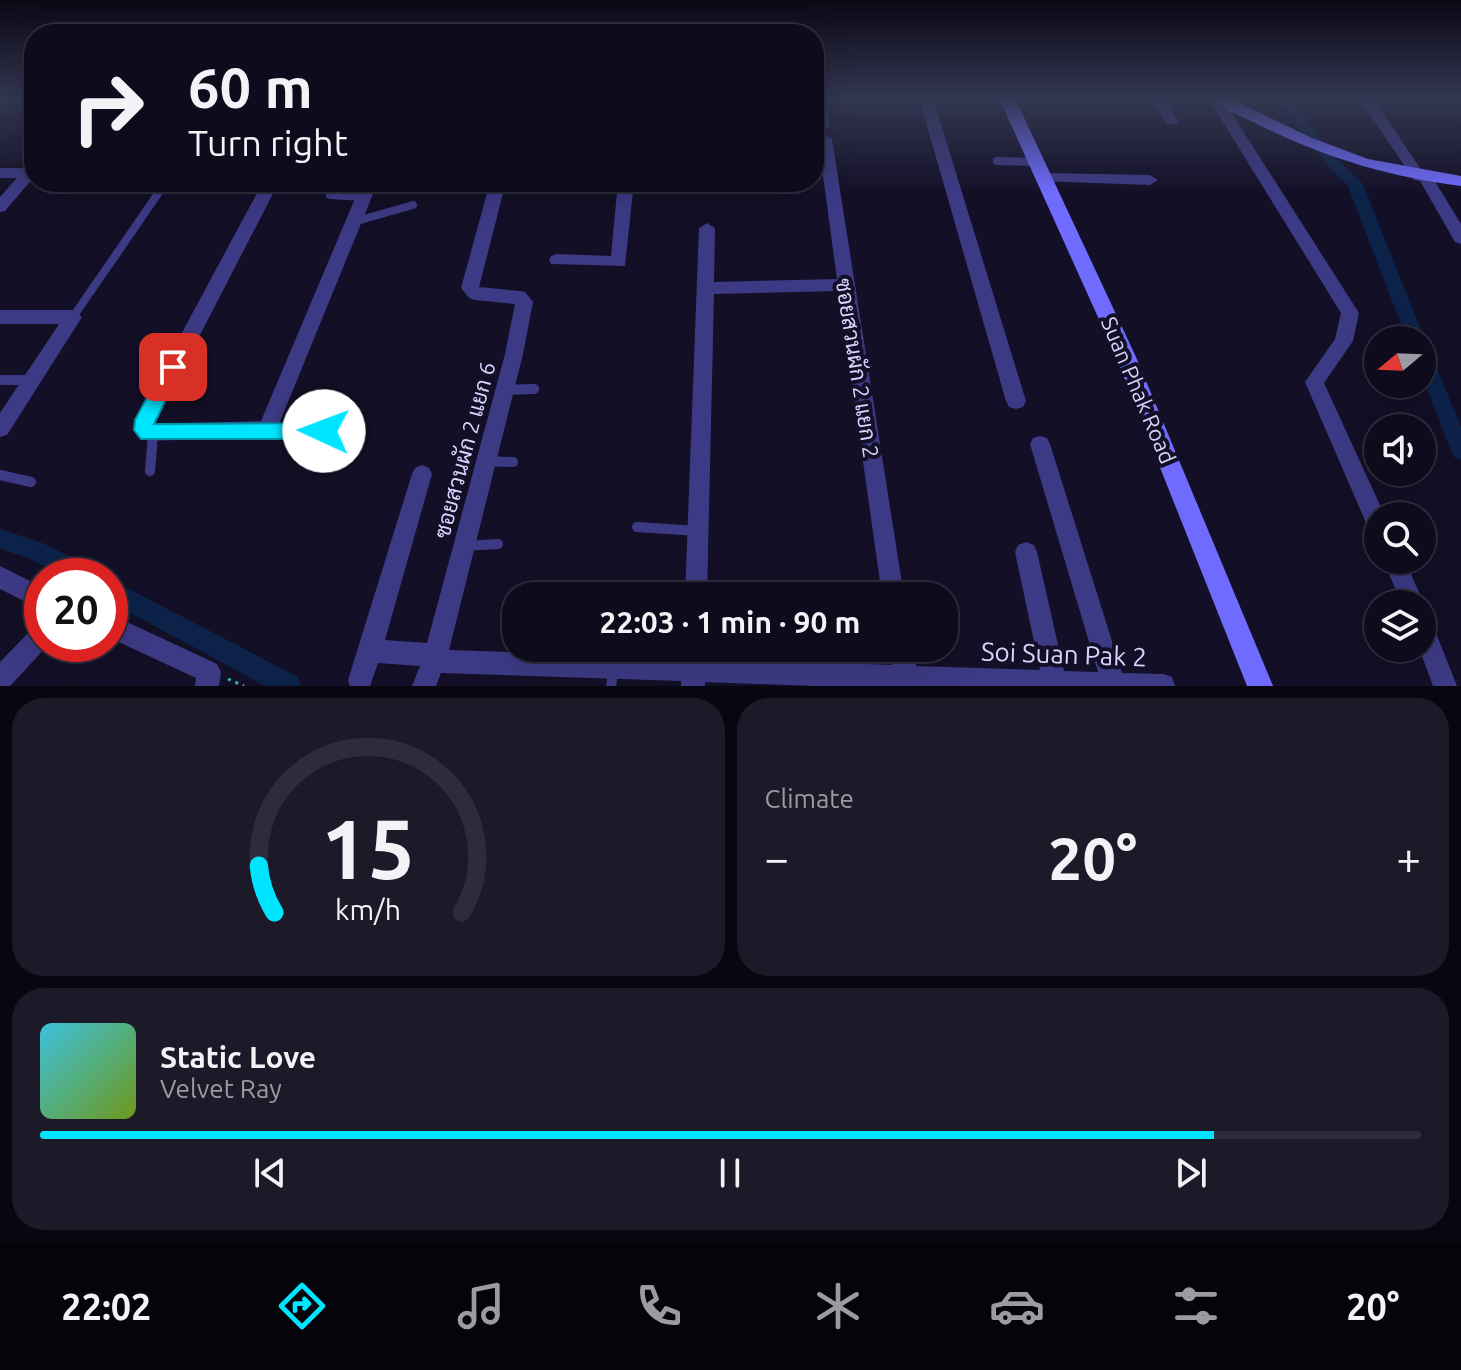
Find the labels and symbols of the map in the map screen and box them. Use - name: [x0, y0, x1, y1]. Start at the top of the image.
- street label: ซอยสวนผัก 2 แยก 2: [831, 276, 885, 460]
- street label: Suan Phak Road: [1097, 313, 1181, 467]
- north arrow: [1364, 326, 1436, 398]
- pin: [139, 333, 207, 401]
- street label: ซอยสวนผัก 2 แยก 6: [428, 359, 500, 541]
- position arrow: [282, 389, 366, 473]
- speed limit sign: 20: [24, 558, 128, 662]
- street label: Soi Suan Pak 2: [980, 637, 1148, 671]

